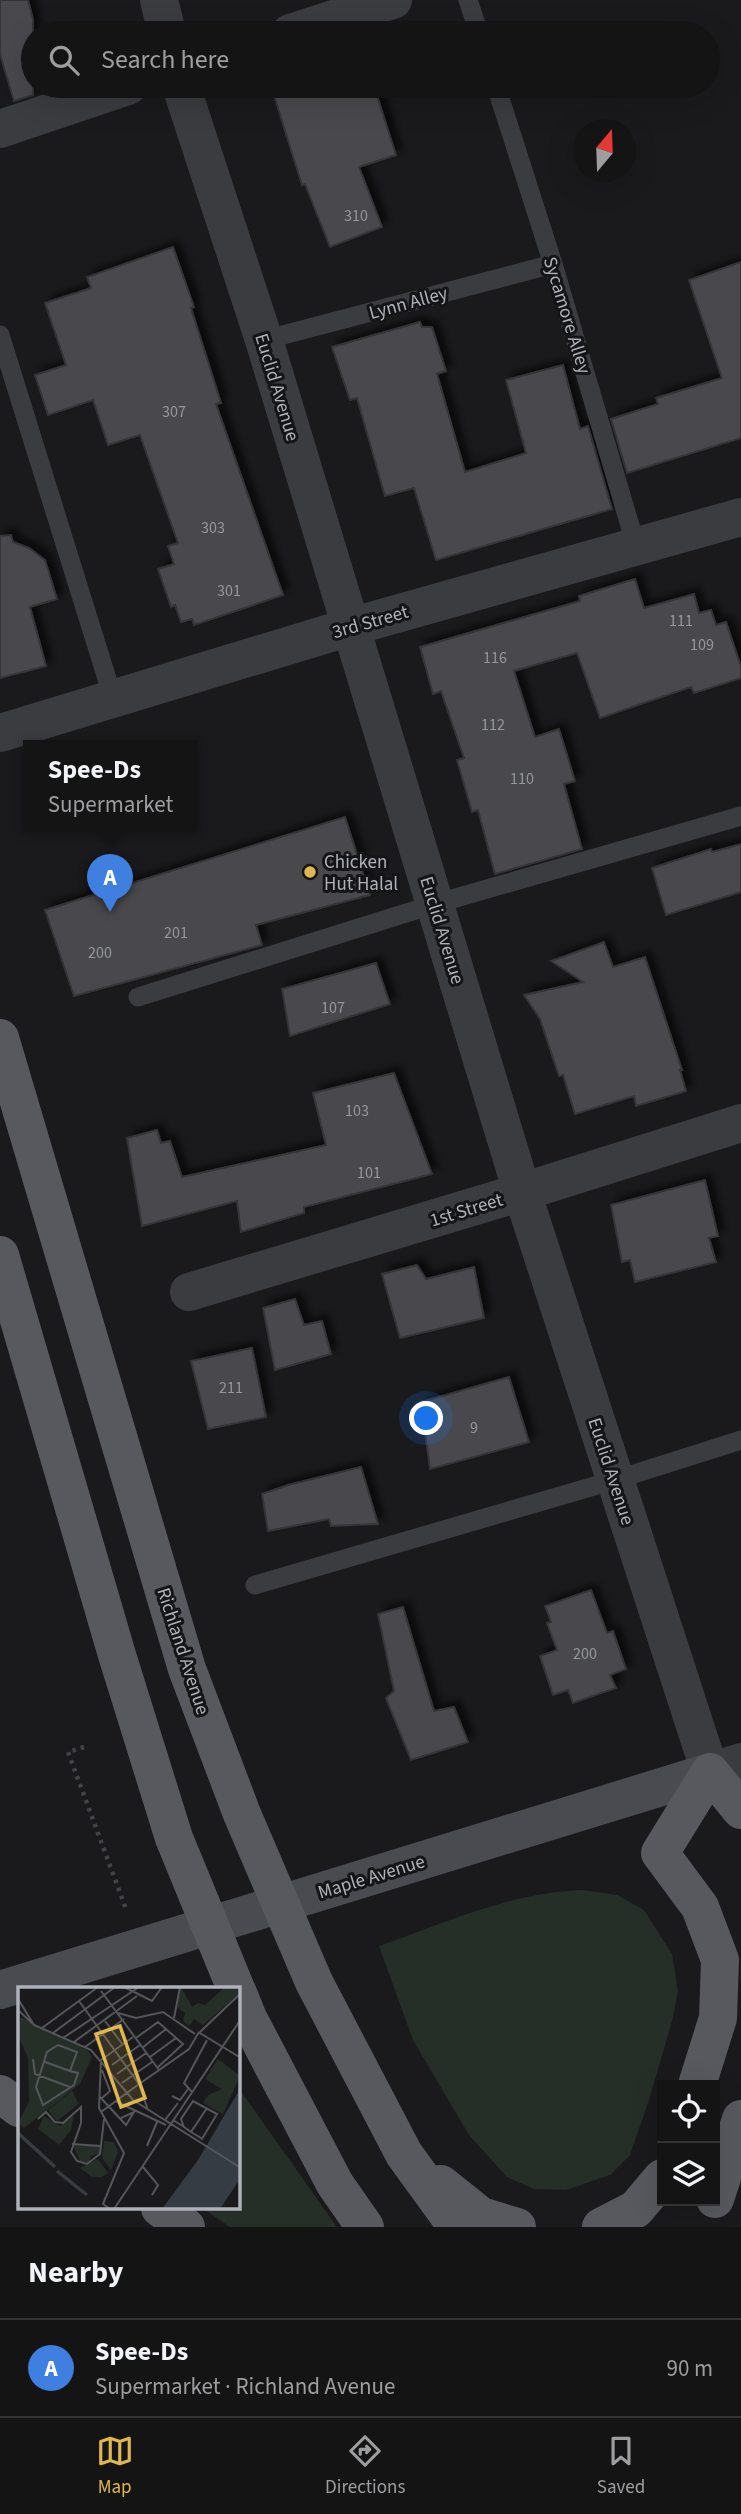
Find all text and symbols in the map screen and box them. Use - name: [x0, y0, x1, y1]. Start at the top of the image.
- search box: [21, 21, 720, 98]
- icon: search: [45, 41, 83, 79]
- text: Search here: [101, 41, 229, 78]
- north arrow: [573, 119, 636, 182]
- house number: 310: [344, 205, 368, 227]
- street label: Sycamore Alley: [536, 254, 597, 377]
- street label: Lynn Alley: [366, 280, 451, 327]
- street label: Euclid Avenue: [247, 330, 306, 445]
- house number: 307: [162, 401, 186, 423]
- house number: 303: [201, 517, 225, 539]
- house number: 301: [217, 580, 241, 602]
- street label: 3rd Street: [329, 599, 412, 646]
- house number: 111: [669, 610, 693, 632]
- house number: 109: [690, 634, 714, 656]
- house number: 116: [483, 647, 507, 669]
- house number: 112: [481, 714, 505, 736]
- popup: [23, 740, 198, 831]
- text: Spee-Ds: [48, 751, 141, 788]
- house number: 110: [510, 768, 534, 790]
- text: Supermarket: [48, 788, 173, 821]
- place label: Chicken Hut Halal: [324, 849, 398, 898]
- pin: A: [87, 854, 133, 912]
- marker: Chicken Hut Halal: [302, 864, 318, 880]
- street label: Euclid Avenue: [412, 873, 471, 988]
- house number: 201: [164, 922, 188, 944]
- house number: 200: [88, 942, 112, 964]
- house number: 107: [321, 997, 345, 1019]
- house number: 103: [345, 1100, 369, 1122]
- house number: 101: [357, 1162, 381, 1184]
- street label: 1st Street: [427, 1186, 507, 1234]
- house number: 211: [219, 1377, 243, 1399]
- your location: [409, 1401, 443, 1435]
- street label: Euclid Avenue: [581, 1414, 641, 1529]
- house number: 9: [470, 1417, 478, 1439]
- street label: Richland Avenue: [149, 1584, 216, 1719]
- house number: 200: [573, 1643, 597, 1665]
- street label: Maple Avenue: [315, 1848, 428, 1907]
- inset map: [18, 1987, 240, 2210]
- map controls: [657, 2080, 720, 2206]
- button: locate: [657, 2080, 720, 2143]
- button: layers: [657, 2143, 720, 2206]
- text: Nearby: [28, 2251, 123, 2294]
- text: Spee-Ds: [95, 2333, 188, 2370]
- text: A: [44, 2352, 58, 2385]
- text: 90 m: [666, 2352, 713, 2385]
- text: Supermarket · Richland Avenue: [95, 2370, 395, 2403]
- tab: Map: [96, 2432, 134, 2501]
- tab: Directions: [325, 2432, 405, 2501]
- tab: Saved: [597, 2432, 645, 2501]

